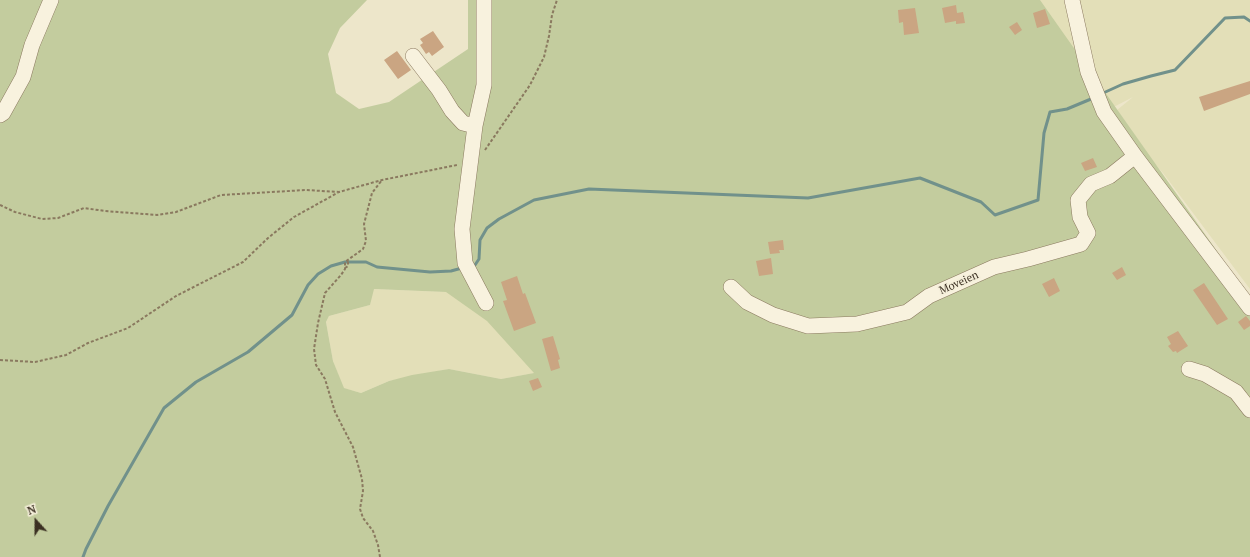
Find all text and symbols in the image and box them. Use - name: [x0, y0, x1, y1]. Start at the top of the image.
- street label: Moveien: [937, 268, 981, 298]
- north arrow: [16, 501, 56, 541]
- text: N: [25, 502, 38, 518]

